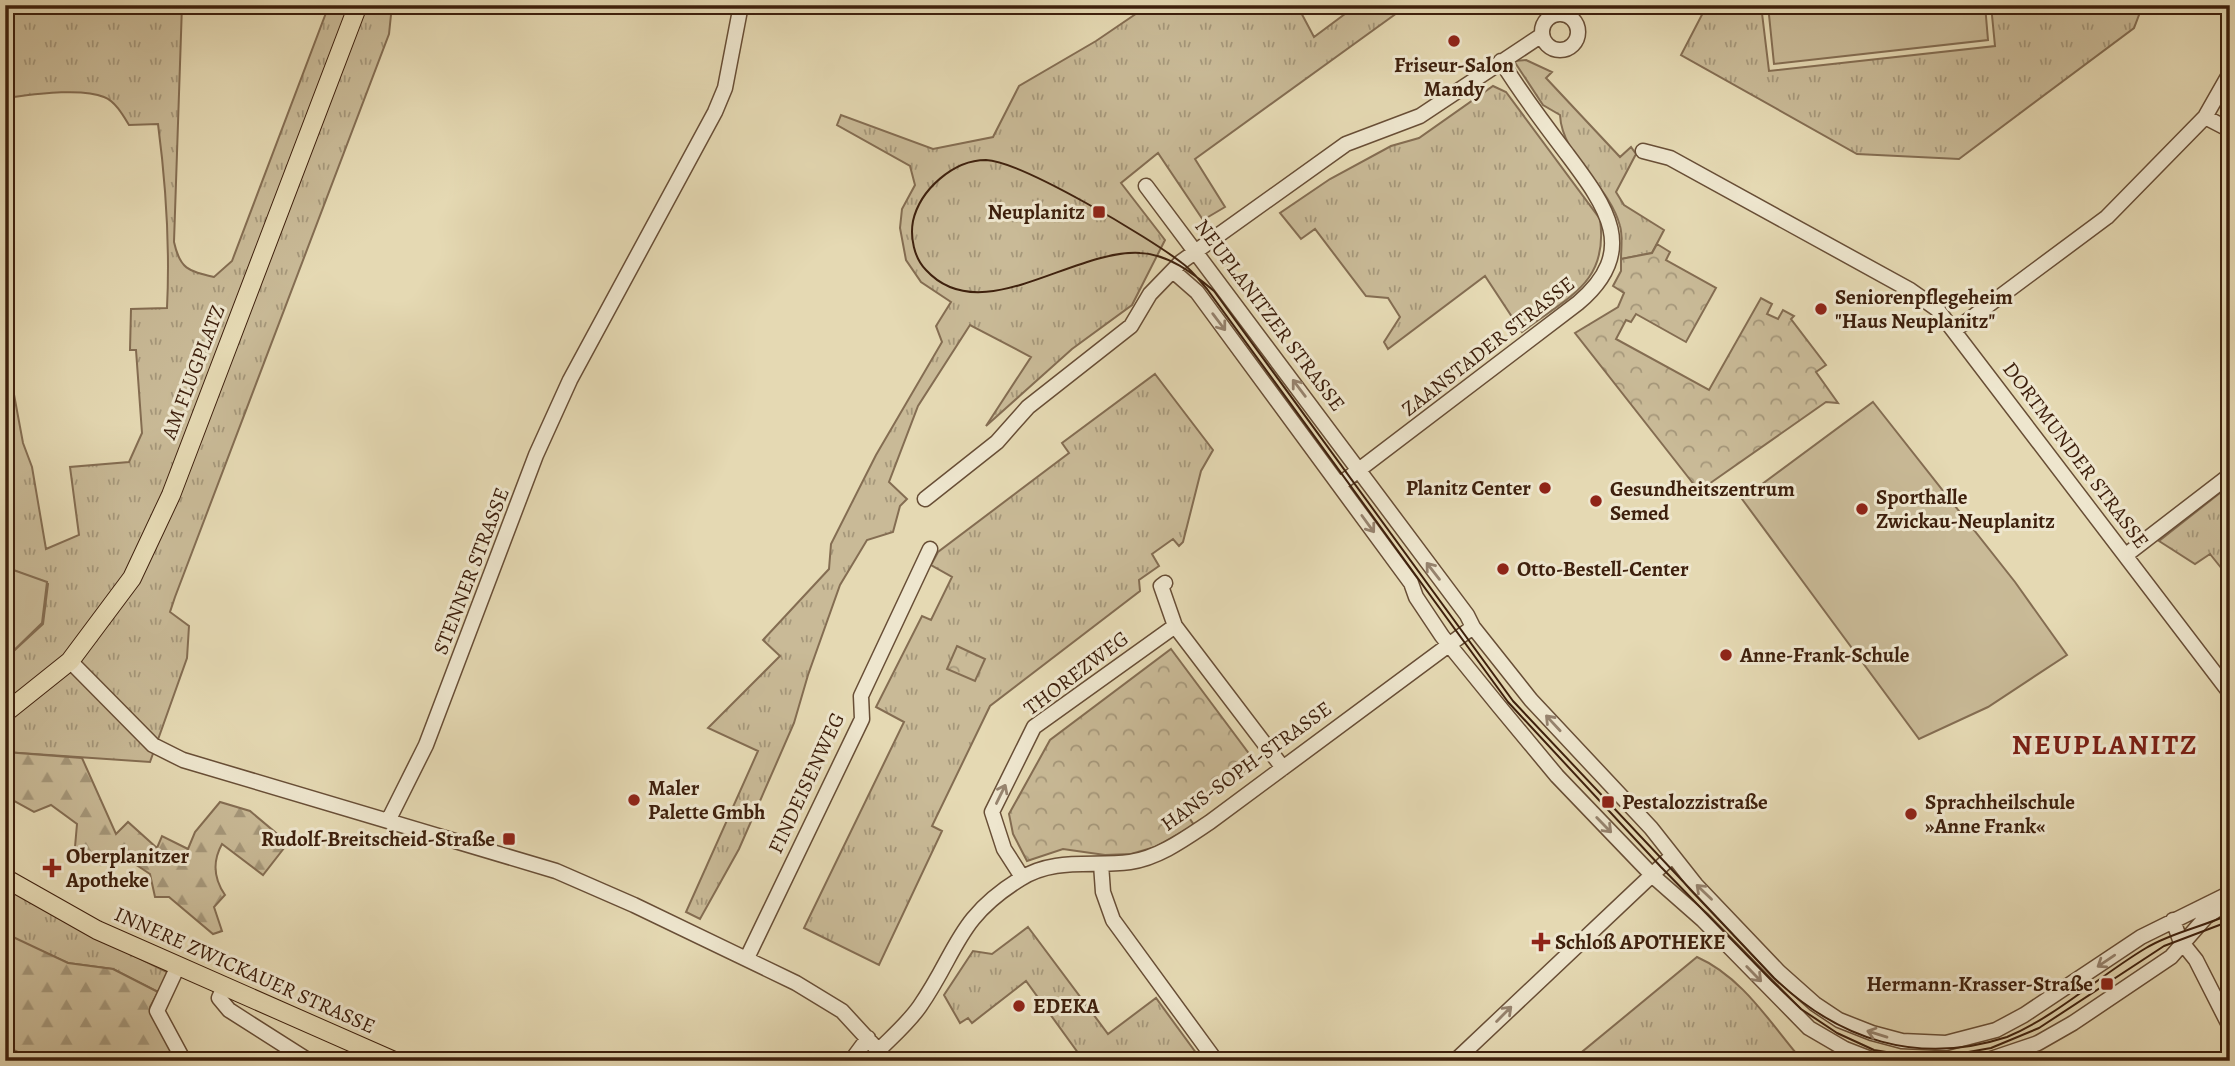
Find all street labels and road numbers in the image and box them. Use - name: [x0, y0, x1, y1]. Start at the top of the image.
- street label: NEUPLANITZER STRASSE: [1188, 213, 1352, 417]
- street label: ZAANSTADER STRASSE: [1396, 270, 1580, 422]
- street label: AM FLUGPLATZ: [154, 301, 231, 444]
- street label: DORTMUNDER STRASSE: [1996, 356, 2156, 554]
- street label: STENNER STRASSE: [426, 483, 516, 659]
- street label: THOREZWEG: [1018, 624, 1134, 722]
- street label: HANS-SOPH-STRASSE: [1155, 694, 1337, 838]
- street label: FINDEISENWEG: [761, 708, 851, 858]
- street label: INNERE ZWICKAUER STRASSE: [110, 900, 380, 1040]

